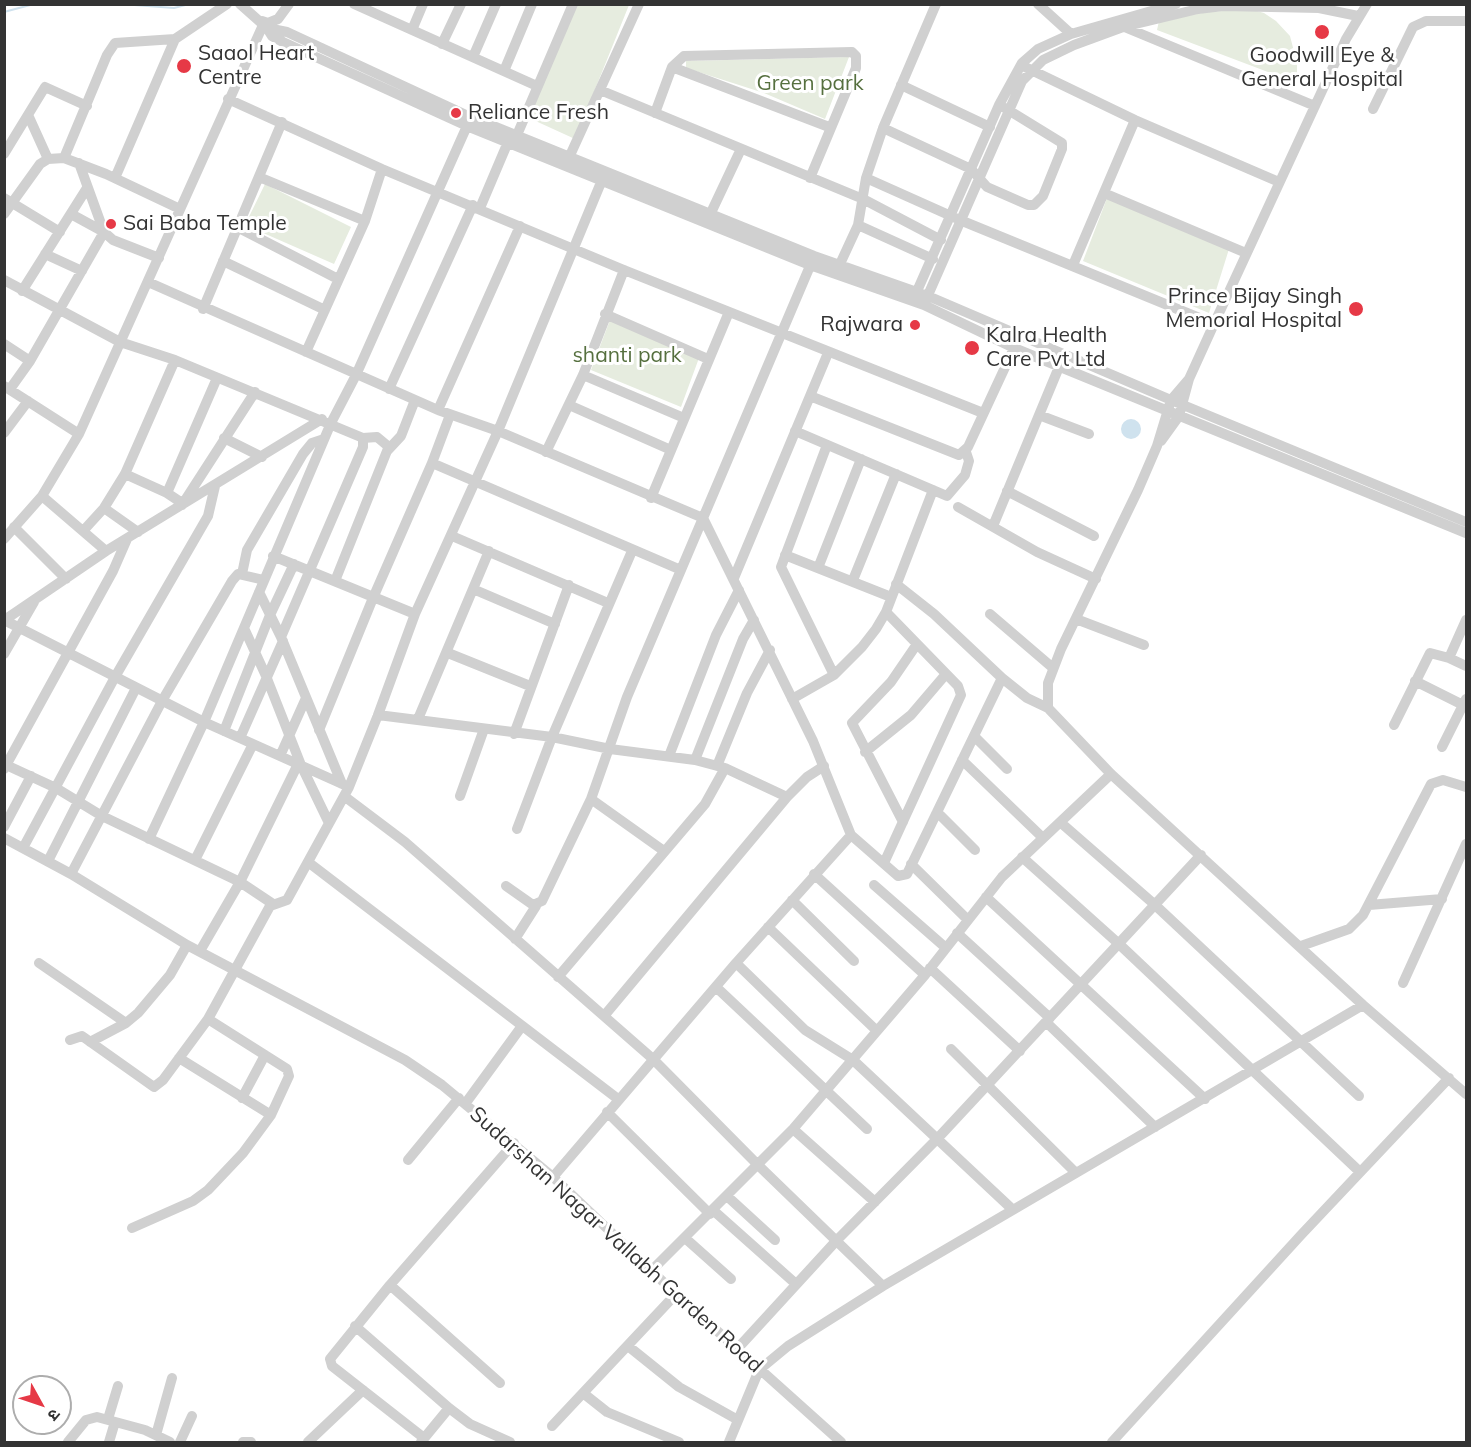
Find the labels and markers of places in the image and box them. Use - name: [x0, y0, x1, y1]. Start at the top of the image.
- marker: Goodwill Eye & General Hospital: [1313, 23, 1331, 41]
- place label: Saaol Heart Centre: [198, 41, 314, 91]
- place label: Goodwill Eye & General Hospital: [1241, 43, 1403, 93]
- marker: Saaol Heart Centre: [175, 57, 193, 75]
- place label: Reliance Fresh: [468, 100, 609, 126]
- marker: Reliance Fresh: [449, 106, 463, 120]
- place label: Sai Baba Temple: [123, 211, 287, 237]
- marker: Sai Baba Temple: [104, 217, 118, 231]
- place label: Prince Bijay Singh Memorial Hospital: [1165, 284, 1342, 334]
- marker: Prince Bijay Singh Memorial Hospital: [1347, 300, 1365, 318]
- place label: Rajwara: [820, 312, 903, 338]
- marker: Rajwara: [908, 318, 922, 332]
- place label: Kalra Health Care Pvt Ltd: [986, 323, 1107, 373]
- marker: Kalra Health Care Pvt Ltd: [963, 339, 981, 357]

